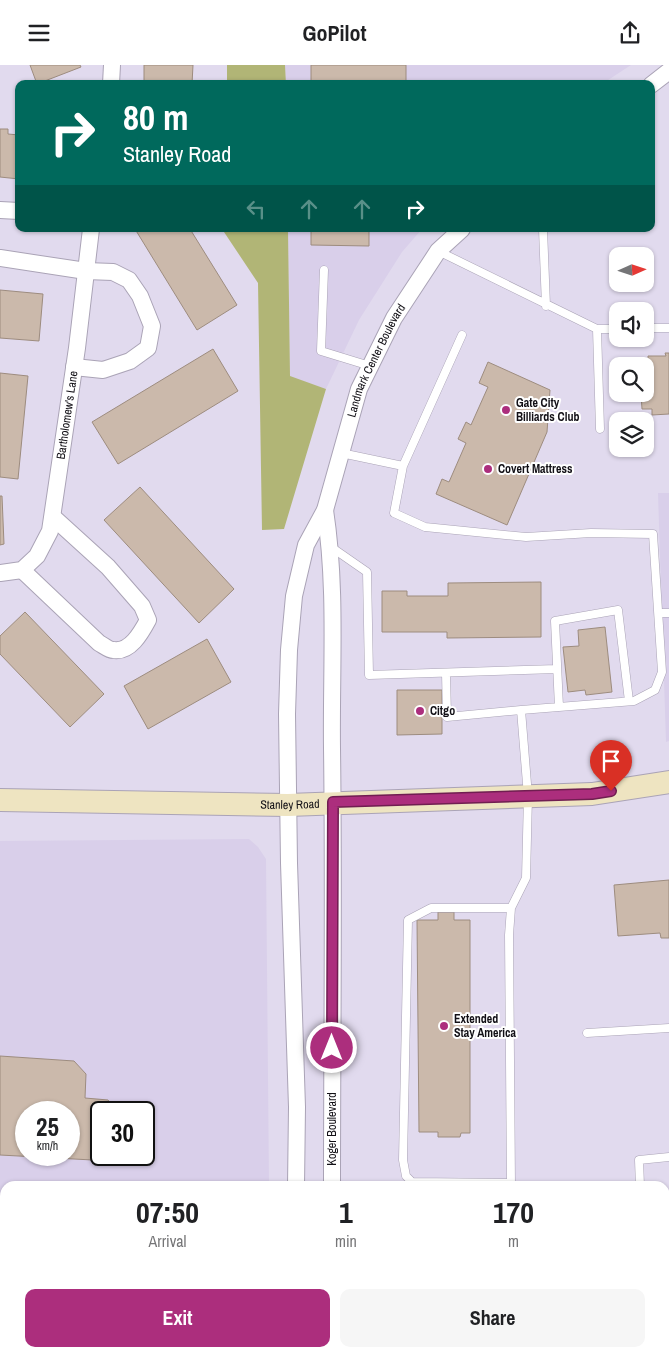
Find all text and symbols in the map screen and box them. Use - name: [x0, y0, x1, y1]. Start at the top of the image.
- text: GoPilot: [302, 18, 367, 48]
- icon: menu: [25, 19, 53, 47]
- icon: share: [616, 19, 644, 47]
- text: 80 m: [123, 94, 188, 141]
- icon: right: [40, 100, 105, 165]
- text: Stanley Road: [123, 139, 231, 169]
- icon: left: [242, 195, 270, 223]
- icon: ahead: [295, 195, 323, 223]
- icon: ahead: [348, 195, 376, 223]
- icon: right: [401, 195, 429, 223]
- north arrow: [609, 247, 654, 293]
- map controls: [609, 247, 654, 457]
- street label: Landmark Center Boulevard: [343, 301, 409, 419]
- button: sound: [609, 302, 654, 347]
- button: search: [609, 357, 654, 402]
- street label: Bartholomew's Lane: [53, 370, 82, 460]
- place label: Gate City Billiards Club: [516, 395, 579, 425]
- marker: Gate City Billiards Club: [500, 404, 512, 416]
- button: layers: [609, 412, 654, 457]
- place label: Covert Mattress: [498, 461, 573, 477]
- marker: Covert Mattress: [482, 463, 494, 475]
- place label: Citgo: [430, 703, 455, 719]
- marker: Citgo: [414, 705, 426, 717]
- pin: [590, 740, 632, 791]
- icon: arrive: [597, 747, 625, 775]
- street label: Stanley Road: [260, 796, 320, 813]
- place label: Extended Stay America: [454, 1011, 517, 1041]
- marker: Extended Stay America: [438, 1020, 450, 1032]
- position arrow: [305, 1021, 357, 1073]
- street label: Koger Boulevard: [324, 1092, 340, 1166]
- speed limit sign: 30: [90, 1101, 155, 1166]
- text: 25: [36, 1110, 59, 1144]
- text: km/h: [37, 1138, 58, 1154]
- text: 07:50: [136, 1192, 199, 1232]
- text: 1: [339, 1192, 353, 1232]
- text: 170: [493, 1192, 534, 1232]
- text: Arrival: [149, 1230, 186, 1252]
- text: min: [335, 1230, 357, 1252]
- text: m: [508, 1230, 519, 1252]
- button: Exit: [25, 1289, 330, 1347]
- button: Share: [340, 1289, 645, 1347]

